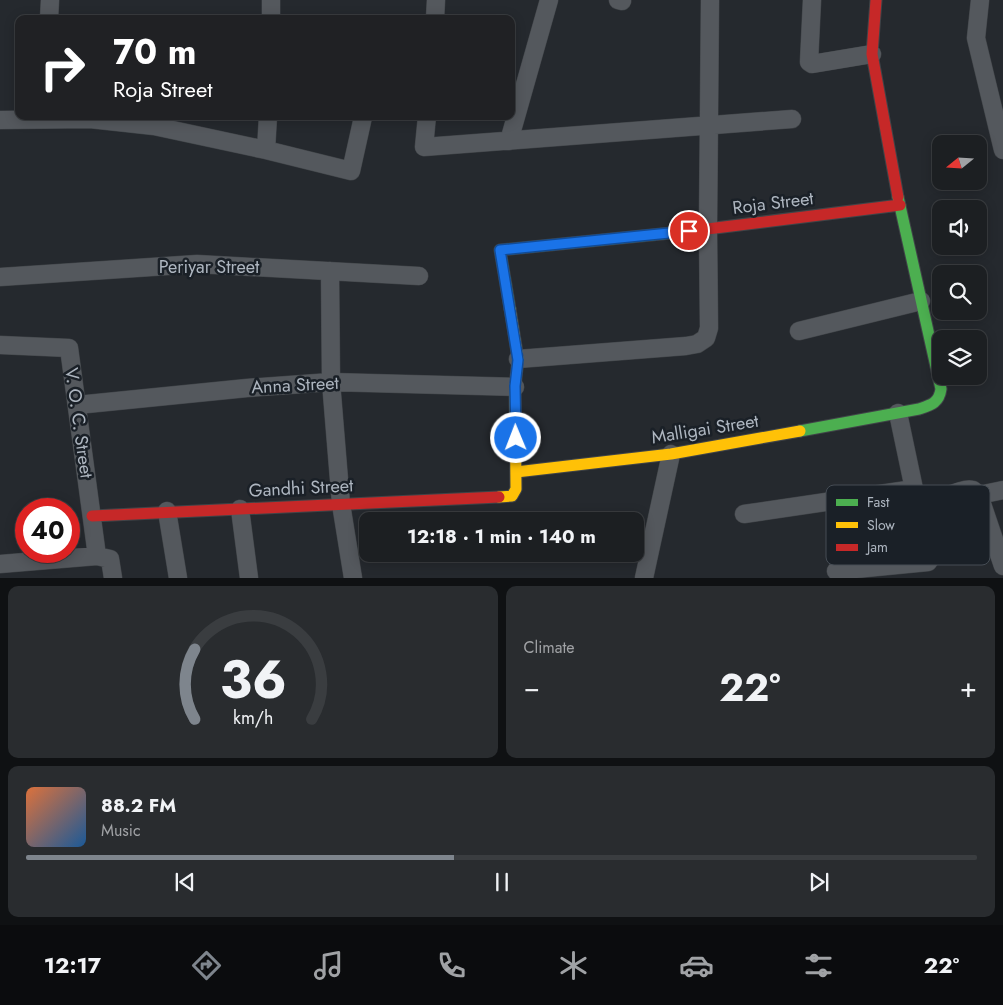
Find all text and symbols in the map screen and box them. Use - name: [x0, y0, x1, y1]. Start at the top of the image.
- text: 70 m: [113, 27, 196, 77]
- icon: right: [30, 35, 95, 100]
- text: Roja Street: [113, 73, 213, 105]
- north arrow: [932, 135, 988, 190]
- map controls: [932, 135, 987, 385]
- street label: Roja Street: [731, 185, 816, 221]
- button: sound: [932, 200, 987, 255]
- pin: [668, 210, 710, 252]
- icon: arrive: [675, 217, 703, 245]
- street label: Periyar Street: [159, 254, 260, 280]
- button: search: [932, 265, 987, 320]
- button: layers: [932, 330, 987, 385]
- street label: V. O. C. Street: [58, 366, 100, 481]
- street label: Anna Street: [250, 370, 340, 400]
- street label: Malligai Street: [650, 408, 761, 450]
- position arrow: [489, 411, 541, 463]
- street label: Gandhi Street: [248, 472, 355, 504]
- legend: [826, 485, 990, 565]
- text: Fast: [867, 492, 890, 512]
- speed limit sign: 40: [15, 498, 80, 563]
- text: Slow: [867, 515, 895, 535]
- text: 12:18 · 1 min · 140 m: [407, 523, 596, 550]
- text: Jam: [865, 537, 888, 557]
- text: Climate: [524, 636, 575, 659]
- text: 36: [219, 642, 286, 718]
- text: 22°: [719, 660, 780, 715]
- text: −: [524, 667, 540, 708]
- text: +: [960, 667, 977, 708]
- text: km/h: [233, 705, 273, 731]
- text: 88.2 FM: [101, 792, 176, 819]
- text: Music: [101, 819, 141, 842]
- icon: previous: [171, 868, 199, 896]
- icon: pause: [488, 868, 516, 896]
- icon: next: [805, 868, 833, 896]
- icon: directions: [189, 948, 224, 983]
- icon: music: [311, 948, 346, 983]
- icon: phone: [434, 948, 469, 983]
- icon: climate: [556, 948, 591, 983]
- icon: car: [679, 948, 714, 983]
- icon: filters: [801, 948, 836, 983]
- text: 12:17: [44, 949, 101, 981]
- text: 22°: [924, 949, 959, 981]

